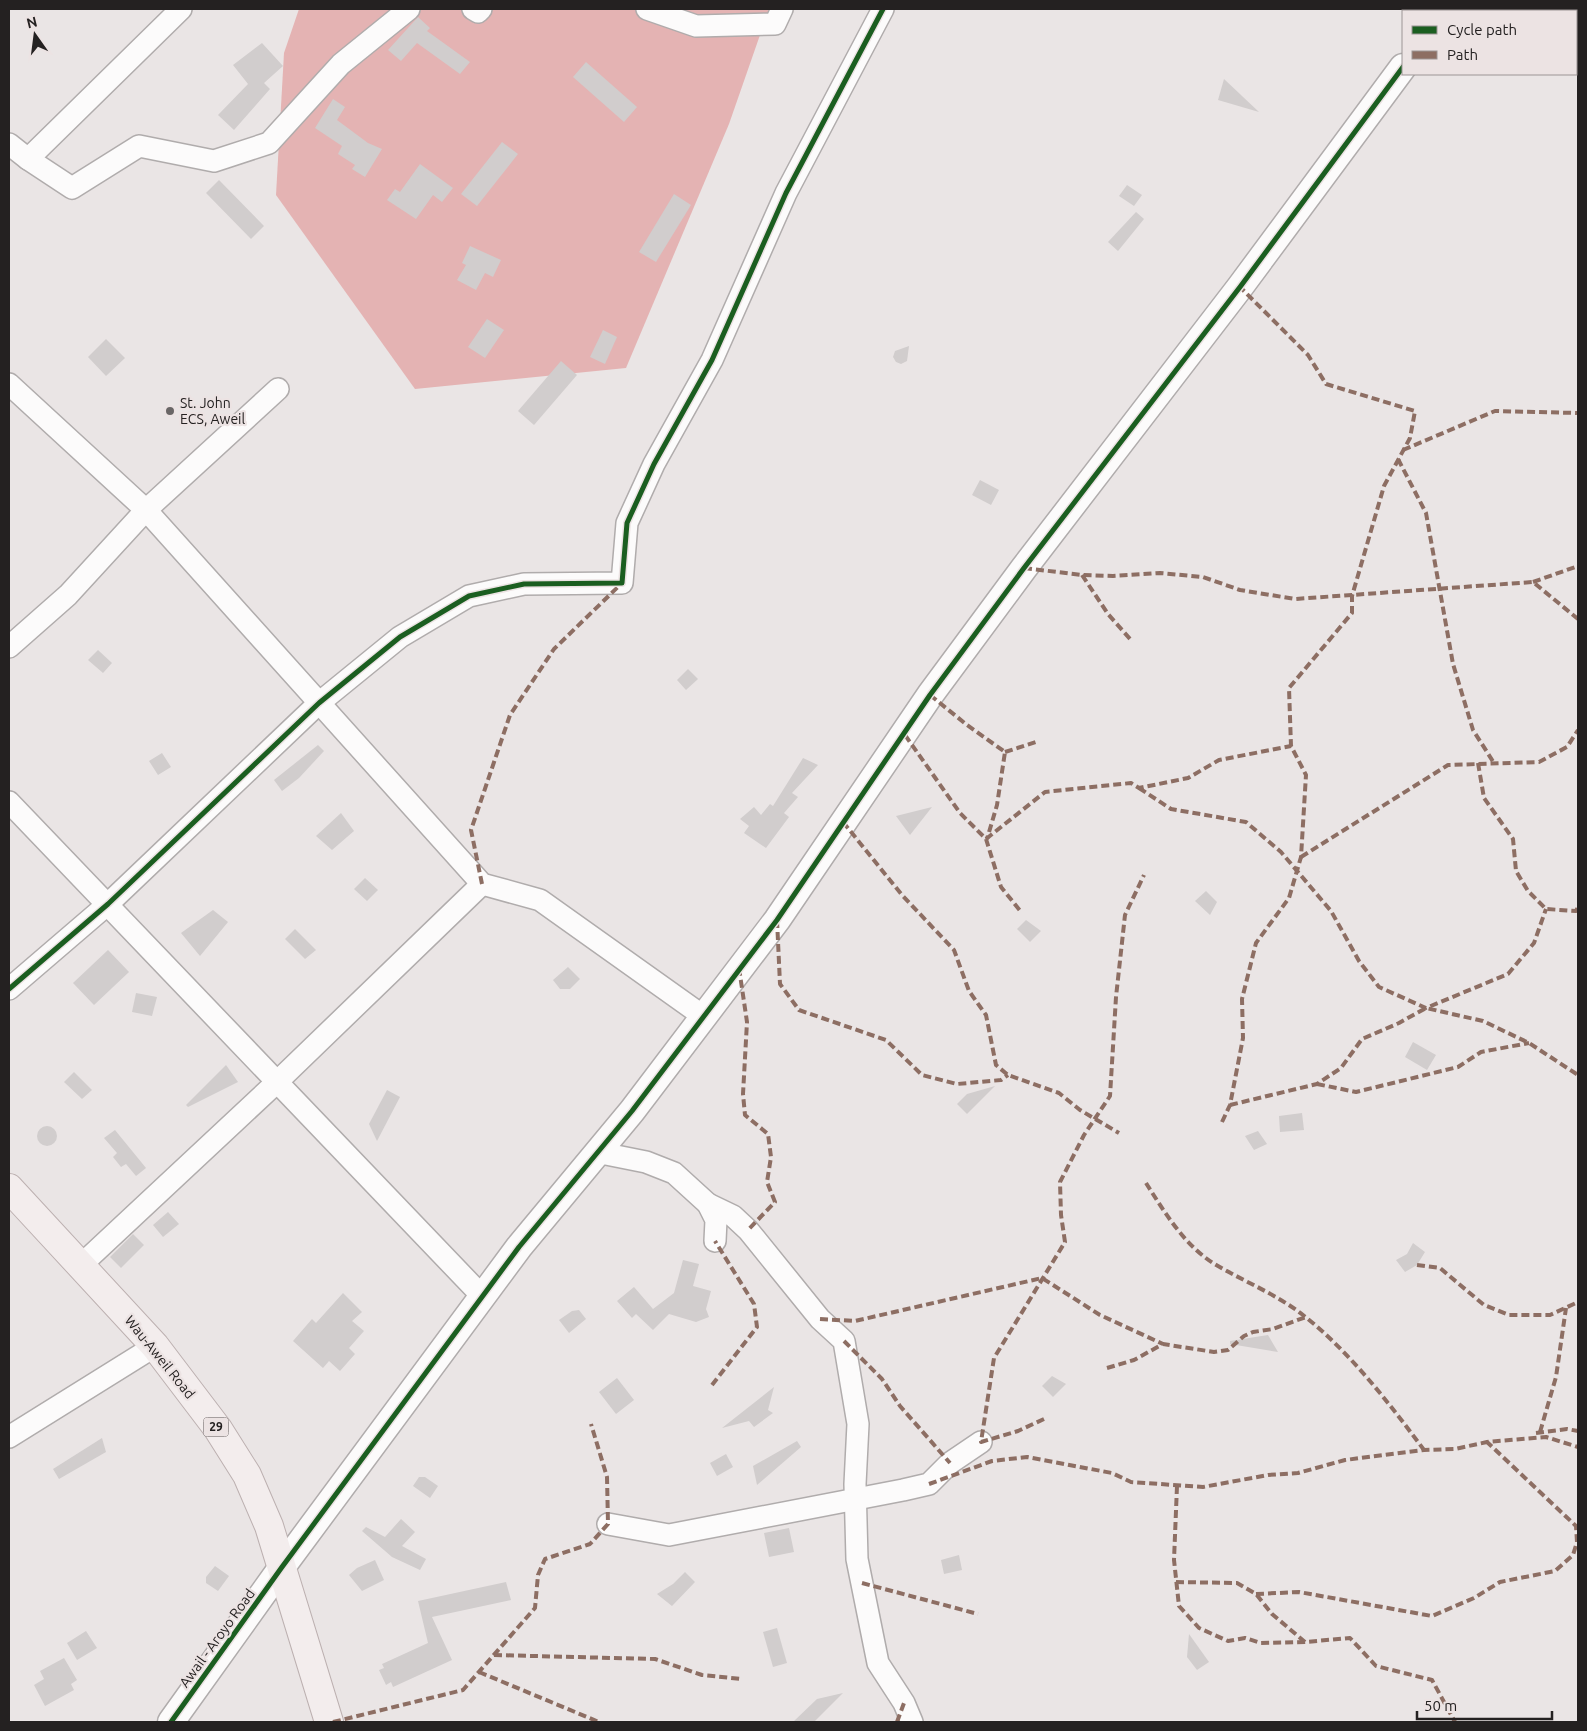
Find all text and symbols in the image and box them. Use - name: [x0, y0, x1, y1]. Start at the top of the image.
- north arrow: [10, 10, 60, 60]
- legend: [1402, 10, 1577, 75]
- text: N: [25, 13, 39, 31]
- text: Cycle path: [1447, 21, 1517, 38]
- text: Path: [1447, 46, 1478, 63]
- place label: St. John ECS, Aweil: [180, 395, 246, 427]
- marker: St. John ECS, Aweil: [164, 405, 176, 417]
- street label: Wau-Aweil Road: [122, 1312, 198, 1402]
- road number: 29: [204, 1418, 228, 1436]
- street label: Awail - Aroyo Road: [176, 1586, 258, 1690]
- scale bar: [1417, 1688, 1552, 1720]
- text: 50 m: [1424, 1697, 1457, 1714]

